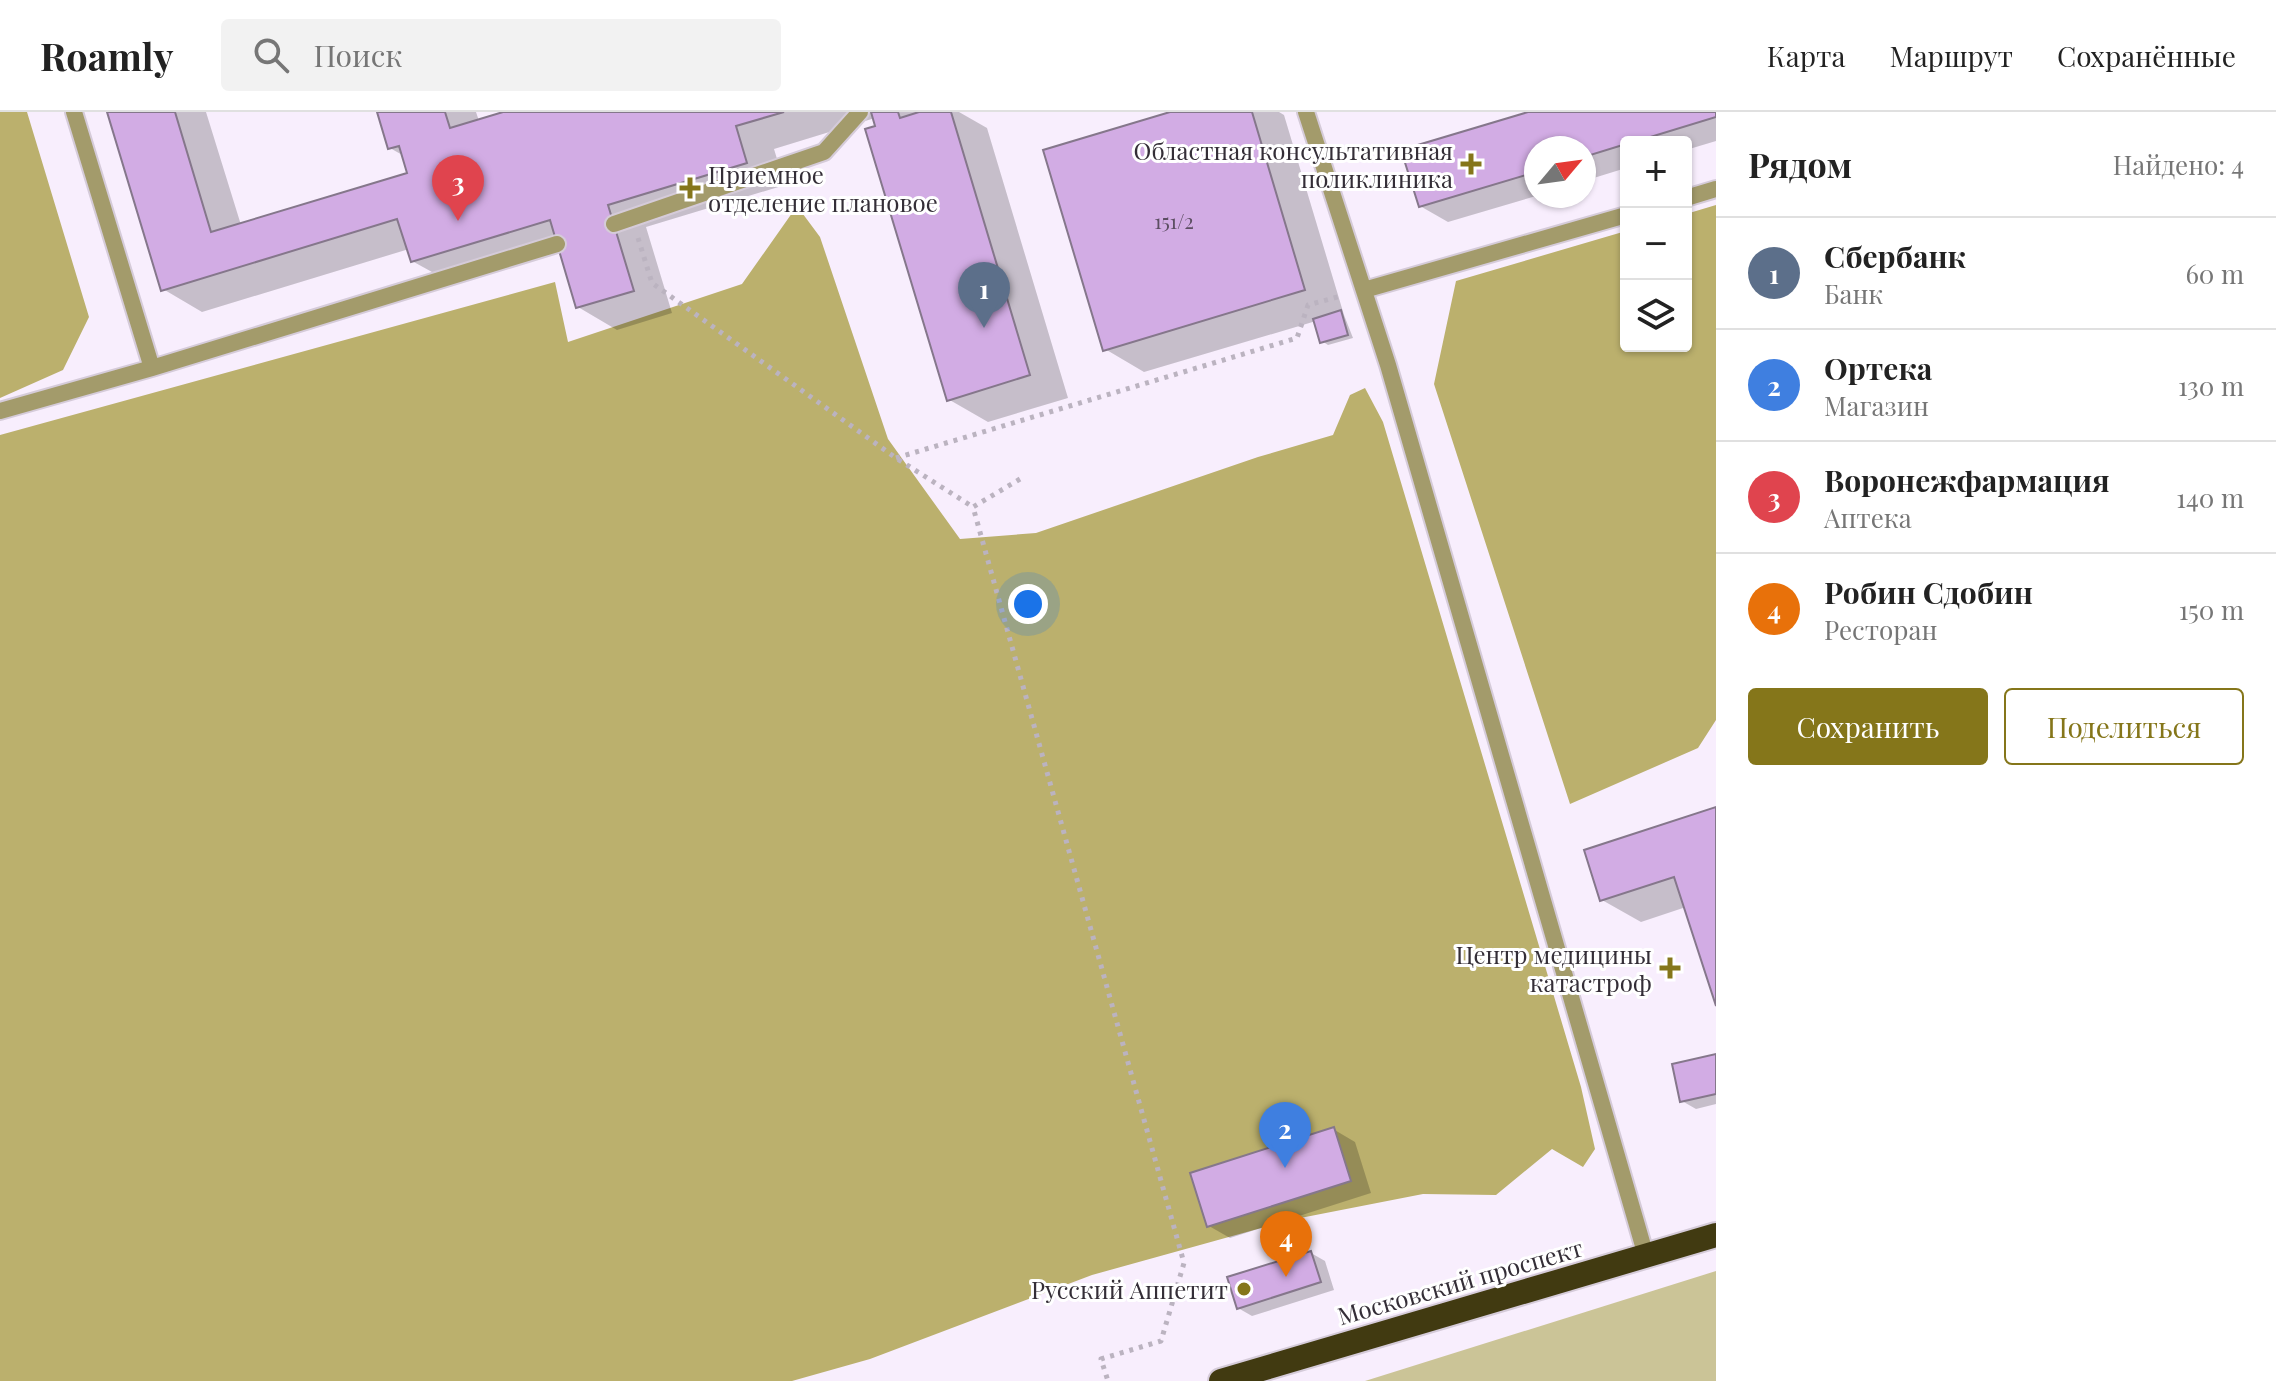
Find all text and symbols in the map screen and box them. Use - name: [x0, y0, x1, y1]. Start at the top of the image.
- search box: [221, 19, 781, 91]
- text: Roamly: [40, 30, 173, 81]
- icon: search: [249, 33, 293, 77]
- text: Поиск: [313, 35, 403, 75]
- text: Карта: [1767, 37, 1845, 74]
- text: Маршрут: [1889, 37, 2013, 74]
- text: Сохранённые: [2057, 37, 2236, 74]
- place label: Областная консультативная поликлиника: [1134, 134, 1453, 194]
- north arrow: [1524, 136, 1596, 208]
- map controls: [1620, 136, 1692, 352]
- button: +: [1620, 136, 1692, 208]
- text: Рядом: [1748, 141, 1852, 187]
- text: Найдено: 4: [2113, 147, 2244, 182]
- marker: Областная консультативная поликлиника: [1460, 153, 1482, 175]
- pin: 3: [432, 155, 484, 221]
- place label: Приемное отделение плановое: [708, 158, 938, 218]
- marker: Приемное отделение плановое: [679, 177, 701, 199]
- house number: 151/2: [1154, 207, 1194, 234]
- button: −: [1620, 208, 1692, 280]
- text: Сбербанк: [1824, 236, 1966, 276]
- text: 1: [1769, 256, 1779, 291]
- text: 60 m: [2185, 256, 2244, 291]
- pin: 1: [958, 262, 1010, 328]
- text: Банк: [1824, 276, 1883, 311]
- button: layers: [1620, 280, 1692, 352]
- text: Ортека: [1824, 348, 1932, 388]
- text: 2: [1767, 368, 1781, 403]
- text: 130 m: [2178, 368, 2244, 403]
- text: Магазин: [1824, 388, 1929, 423]
- text: Воронежфармация: [1824, 460, 2110, 500]
- text: 3: [1768, 480, 1780, 515]
- text: 140 m: [2176, 480, 2244, 515]
- text: Аптека: [1824, 500, 1912, 535]
- text: Робин Сдобин: [1824, 572, 2033, 612]
- your location: [1008, 584, 1048, 624]
- text: 4: [1767, 592, 1781, 627]
- text: 150 m: [2179, 592, 2244, 627]
- text: Ресторан: [1824, 612, 1937, 647]
- button: Сохранить: [1748, 688, 1988, 765]
- button: Поделиться: [2004, 688, 2244, 765]
- place label: Центр медицины катастроф: [1455, 938, 1652, 998]
- marker: Центр медицины катастроф: [1659, 957, 1681, 979]
- pin: 2: [1259, 1102, 1311, 1168]
- pin: 4: [1260, 1211, 1312, 1277]
- street label: Московский проспект: [1334, 1231, 1586, 1331]
- place label: Русский Аппетит: [1031, 1273, 1228, 1305]
- marker: Русский Аппетит: [1235, 1280, 1253, 1298]

